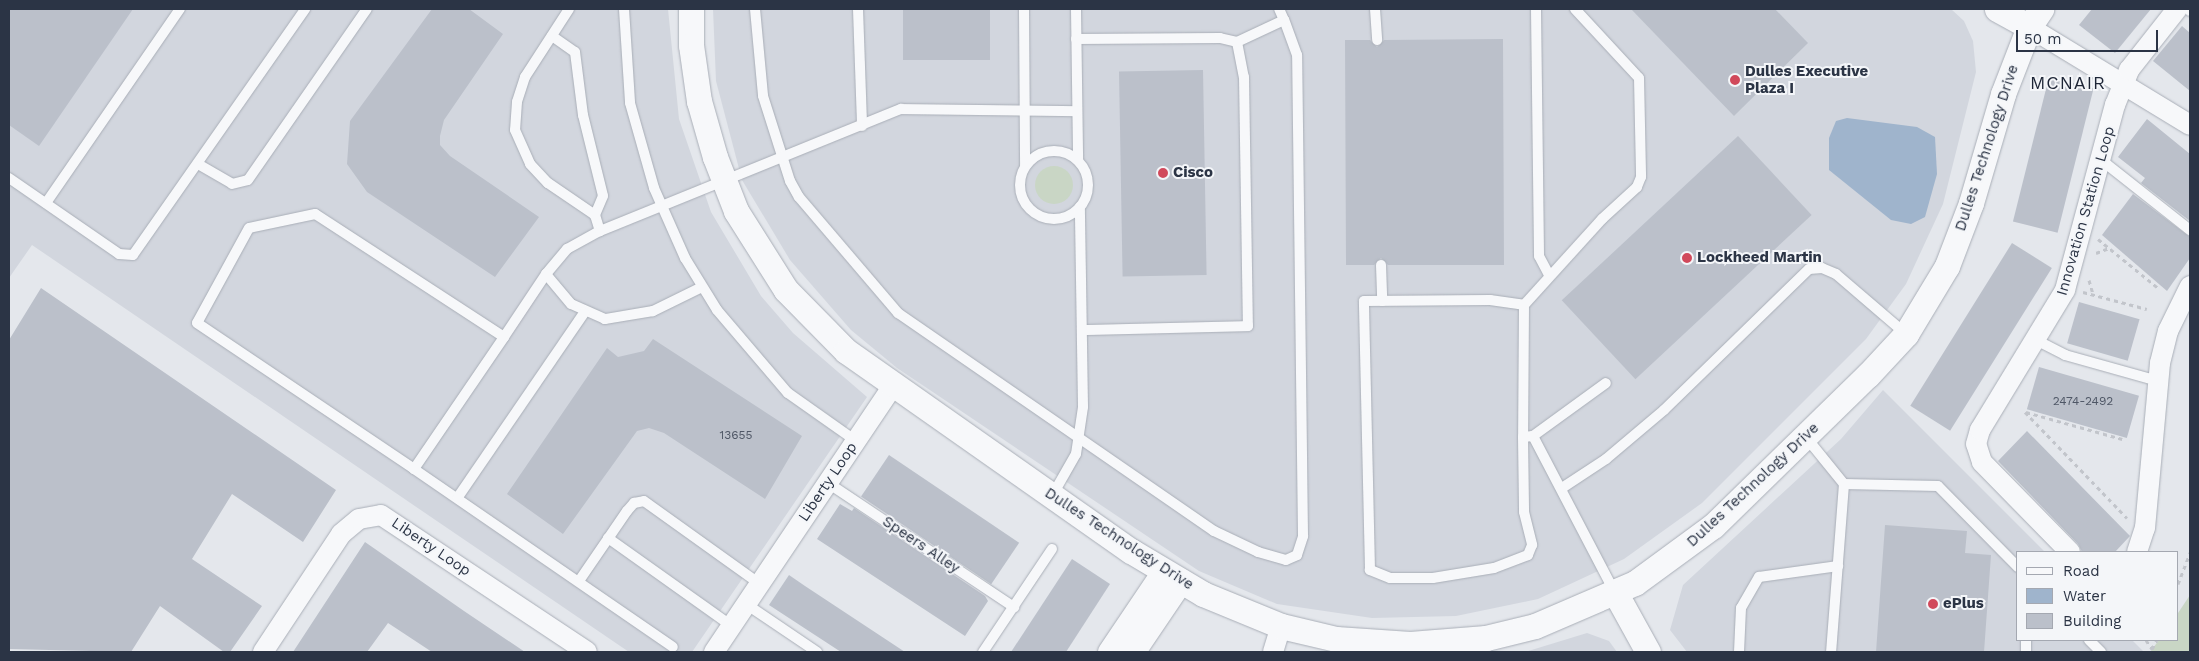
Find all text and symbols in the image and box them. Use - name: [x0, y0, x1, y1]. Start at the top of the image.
- scale bar: [2019, 20, 2162, 52]
- text: 50 m: [2024, 30, 2061, 48]
- place label: Dulles Executive Plaza I: [1745, 62, 1868, 97]
- street label: Dulles Technology Drive: [1951, 62, 2023, 234]
- district label: MCNAIR: [2029, 72, 2107, 94]
- marker: Dulles Executive Plaza I: [1729, 74, 1741, 86]
- street label: Innovation Station Loop: [2053, 124, 2119, 298]
- place label: Cisco: [1173, 164, 1213, 182]
- marker: Cisco: [1157, 167, 1169, 179]
- place label: Lockheed Martin: [1697, 249, 1822, 267]
- marker: Lockheed Martin: [1681, 252, 1693, 264]
- house number: 2474-2492: [2053, 395, 2113, 409]
- street label: Dulles Technology Drive: [1683, 419, 1823, 551]
- house number: 13655: [720, 429, 752, 443]
- street label: Liberty Loop: [795, 439, 861, 525]
- street label: Dulles Technology Drive: [1041, 484, 1197, 594]
- street label: Speers Alley: [879, 512, 963, 578]
- street label: Liberty Loop: [388, 514, 474, 580]
- legend: [2016, 551, 2179, 641]
- text: Road: [2063, 562, 2100, 580]
- text: Water: [2063, 587, 2106, 605]
- place label: ePlus: [1943, 595, 1984, 613]
- marker: ePlus: [1927, 598, 1939, 610]
- text: Building: [2063, 612, 2121, 630]

